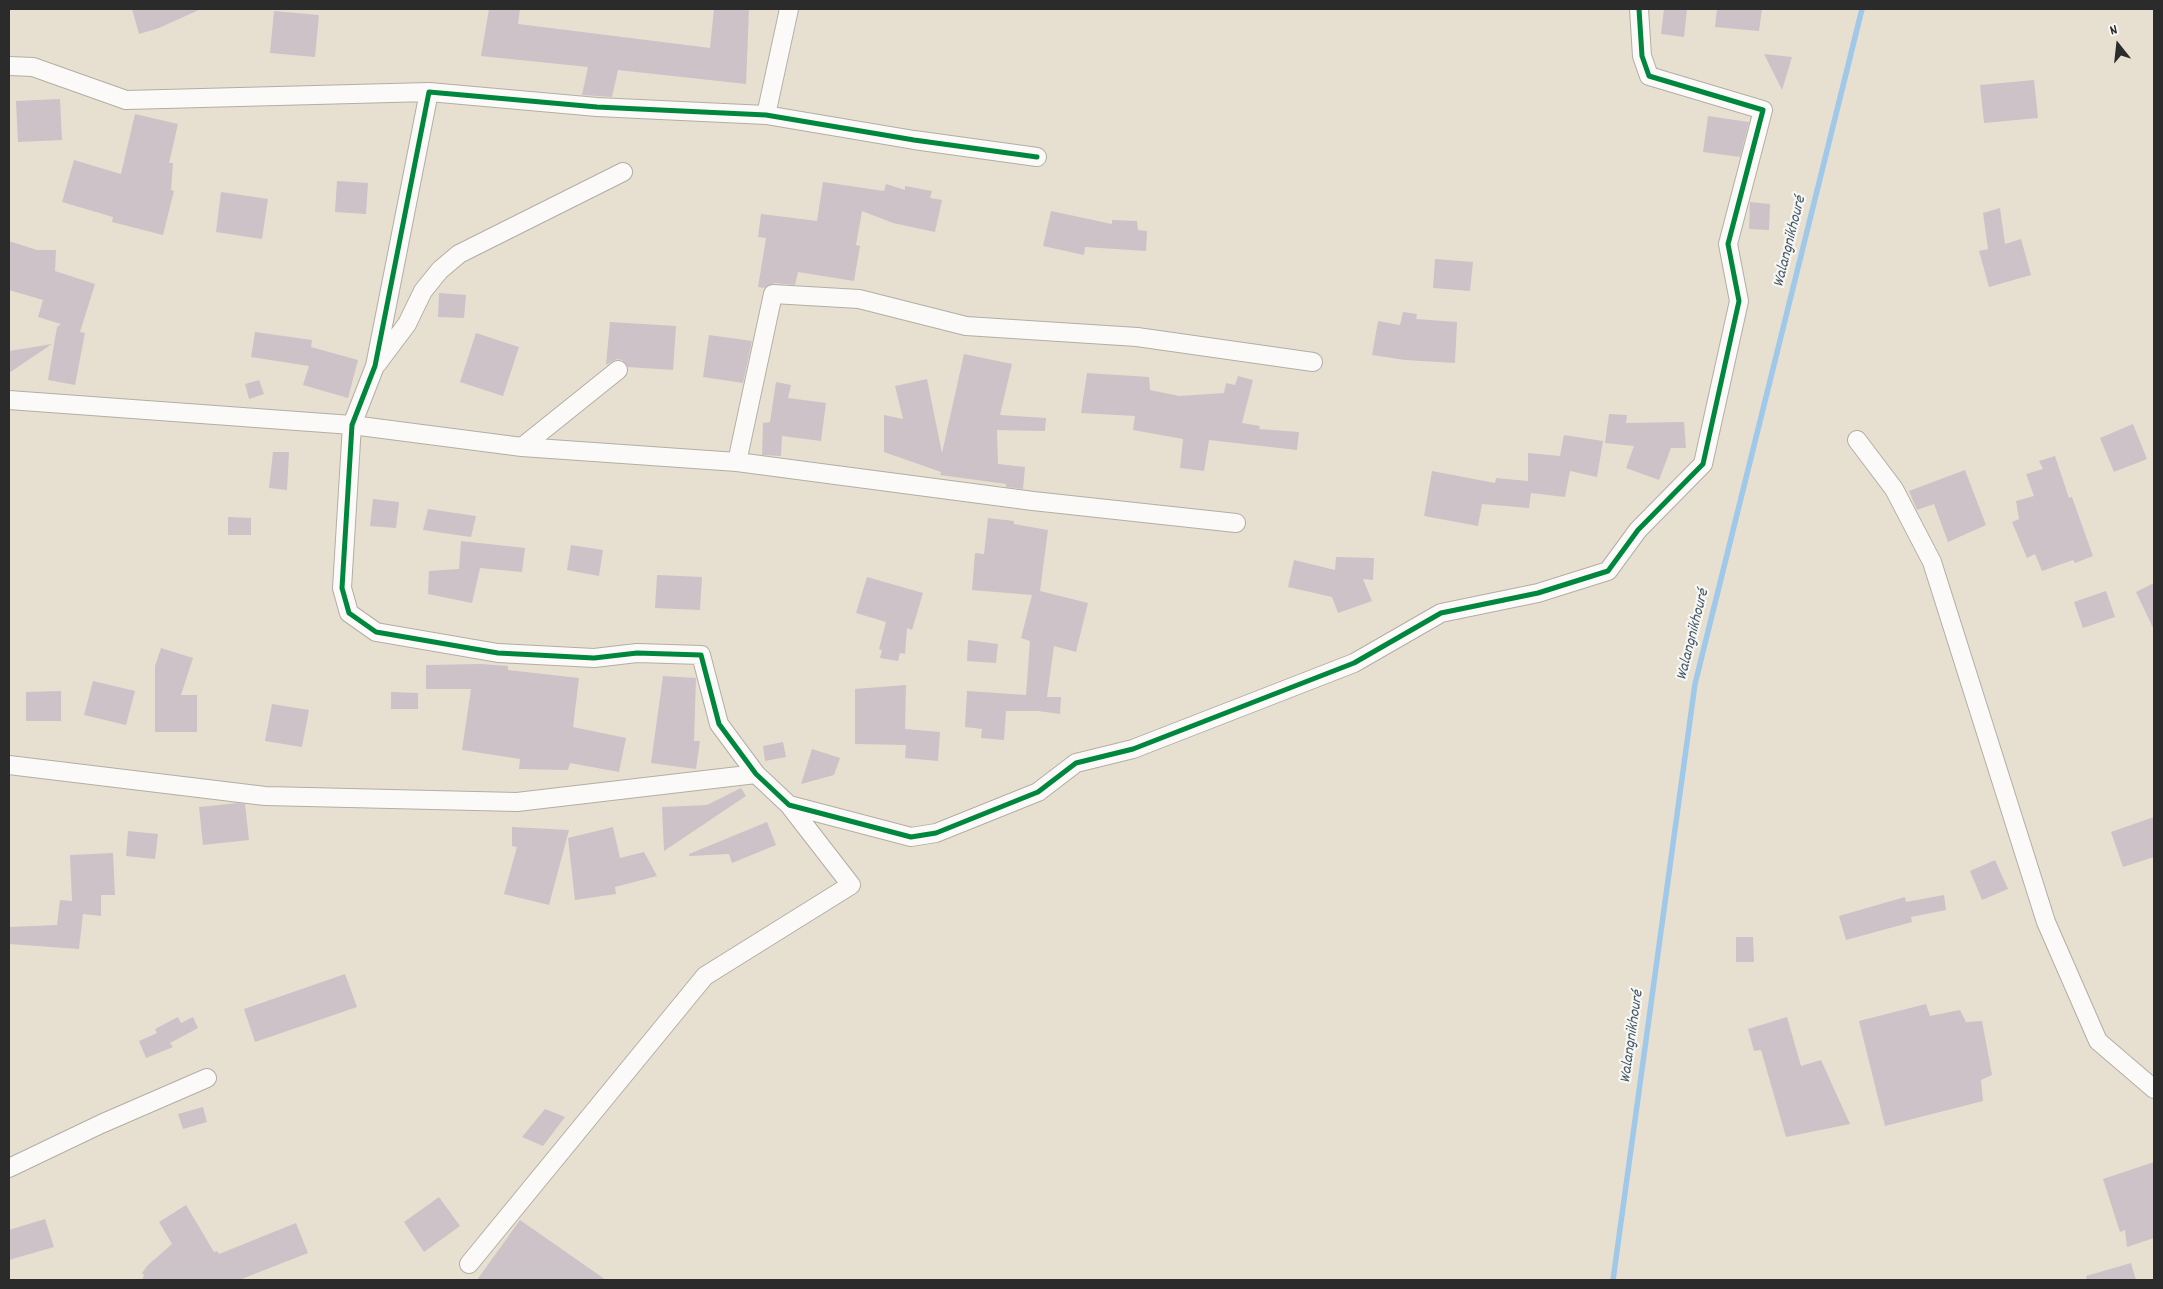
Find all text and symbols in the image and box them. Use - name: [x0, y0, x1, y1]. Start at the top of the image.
- north arrow: [2093, 20, 2143, 70]
- text: N: [2108, 20, 2120, 41]
- water label: Walangnikhouré: [1770, 194, 1812, 290]
- water label: Walangnikhouré: [1673, 587, 1715, 683]
- water label: Walangnikhouré: [1617, 989, 1649, 1085]

